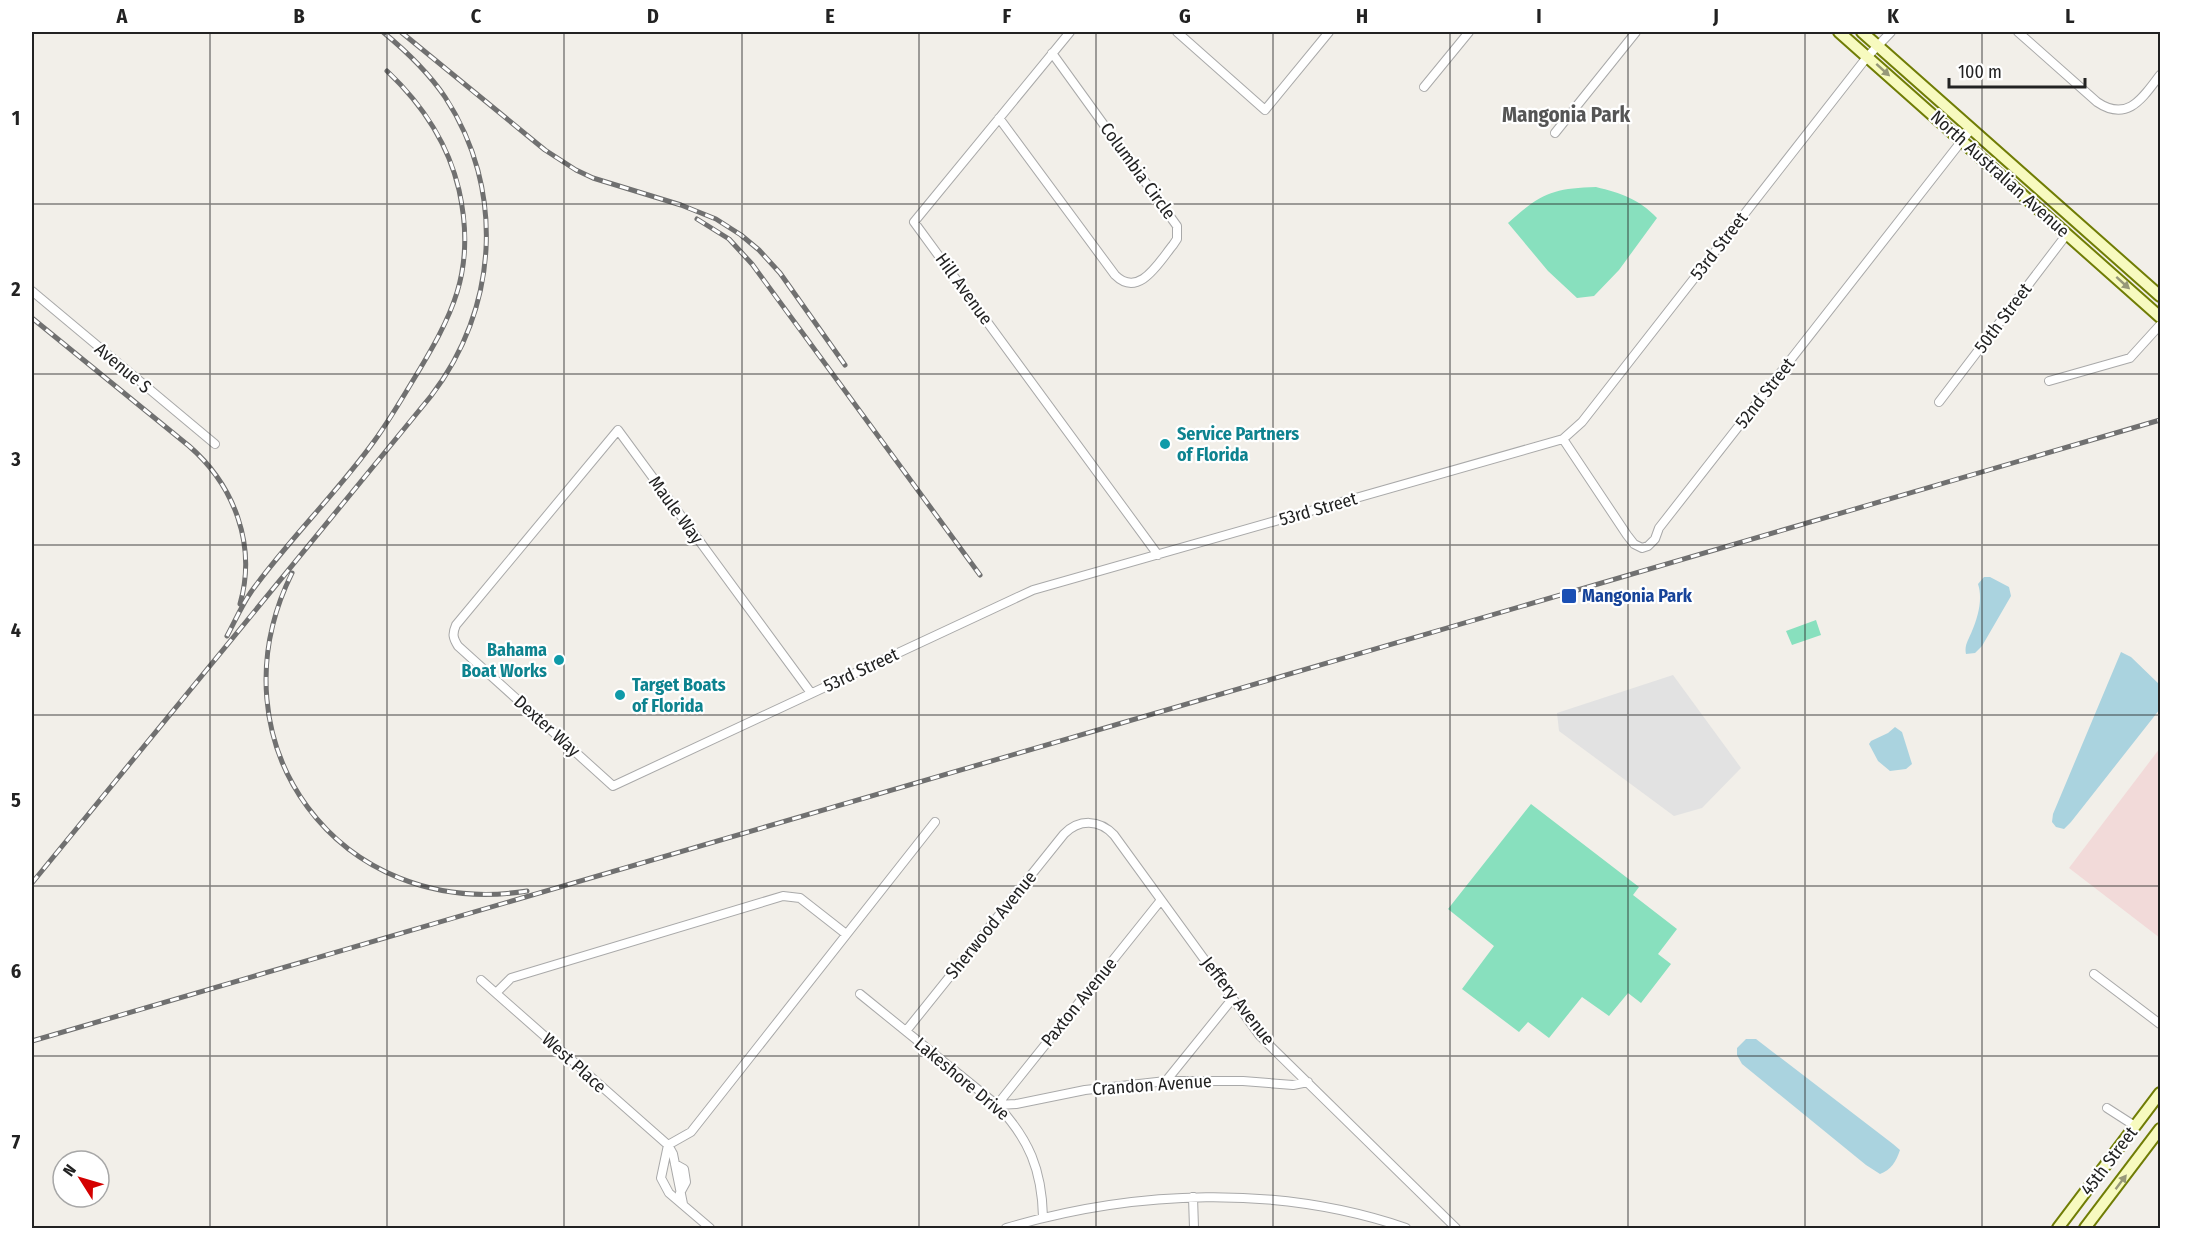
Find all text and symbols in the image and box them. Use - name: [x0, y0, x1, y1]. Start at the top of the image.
- text: A: [116, 4, 129, 28]
- text: B: [293, 4, 305, 28]
- text: C: [471, 4, 482, 28]
- text: D: [647, 4, 659, 28]
- text: E: [825, 4, 835, 28]
- text: F: [1003, 4, 1012, 28]
- text: G: [1179, 4, 1191, 28]
- text: H: [1356, 4, 1368, 28]
- text: I: [1536, 4, 1542, 28]
- text: J: [1712, 4, 1719, 28]
- text: K: [1887, 4, 1899, 28]
- text: L: [2065, 4, 2075, 28]
- scale bar: [1949, 51, 2086, 89]
- text: 100 m: [1958, 61, 2002, 83]
- one-way arrow: [1875, 63, 1890, 77]
- district label: Mangonia Park: [1502, 102, 1630, 128]
- text: 1: [12, 106, 20, 130]
- street label: North Australian Avenue: [1926, 106, 2074, 242]
- street label: Columbia Circle: [1096, 118, 1181, 224]
- street label: 53rd Street: [1686, 208, 1752, 284]
- street label: Hill Avenue: [931, 249, 997, 329]
- one-way arrow: [2115, 276, 2130, 289]
- text: 2: [10, 277, 21, 301]
- street label: 50th Street: [1970, 279, 2036, 357]
- street label: Avenue S: [90, 338, 156, 398]
- street label: 52nd Street: [1731, 353, 1799, 433]
- place label: Service Partners of Florida: [1177, 423, 1299, 466]
- marker: Service Partners of Florida: [1158, 437, 1172, 451]
- text: 3: [10, 447, 21, 471]
- street label: Maule Way: [644, 472, 708, 548]
- street label: 53rd Street: [1276, 487, 1360, 531]
- place label: Mangonia Park: [1582, 585, 1693, 607]
- marker: Mangonia Park: [1560, 587, 1578, 605]
- text: 4: [11, 618, 21, 642]
- place label: Bahama Boat Works: [462, 639, 547, 682]
- street label: 53rd Street: [820, 643, 902, 697]
- marker: Bahama Boat Works: [552, 653, 566, 667]
- place label: Target Boats of Florida: [632, 674, 726, 717]
- marker: Target Boats of Florida: [613, 688, 627, 702]
- street label: Dexter Way: [509, 691, 585, 761]
- text: 5: [11, 788, 21, 812]
- street label: Sherwood Avenue: [941, 867, 1041, 983]
- street label: Jeffery Avenue: [1197, 952, 1279, 1050]
- street label: Paxton Avenue: [1036, 953, 1122, 1051]
- text: 6: [11, 959, 21, 983]
- street label: West Place: [537, 1028, 611, 1098]
- street label: Lakeshore Drive: [910, 1033, 1014, 1125]
- street label: Crandon Avenue: [1091, 1070, 1213, 1100]
- street label: 45th Street: [2076, 1122, 2142, 1200]
- text: 7: [12, 1130, 21, 1154]
- north arrow: [51, 1149, 111, 1209]
- text: N: [59, 1161, 80, 1180]
- one-way arrow: [2114, 1174, 2126, 1189]

